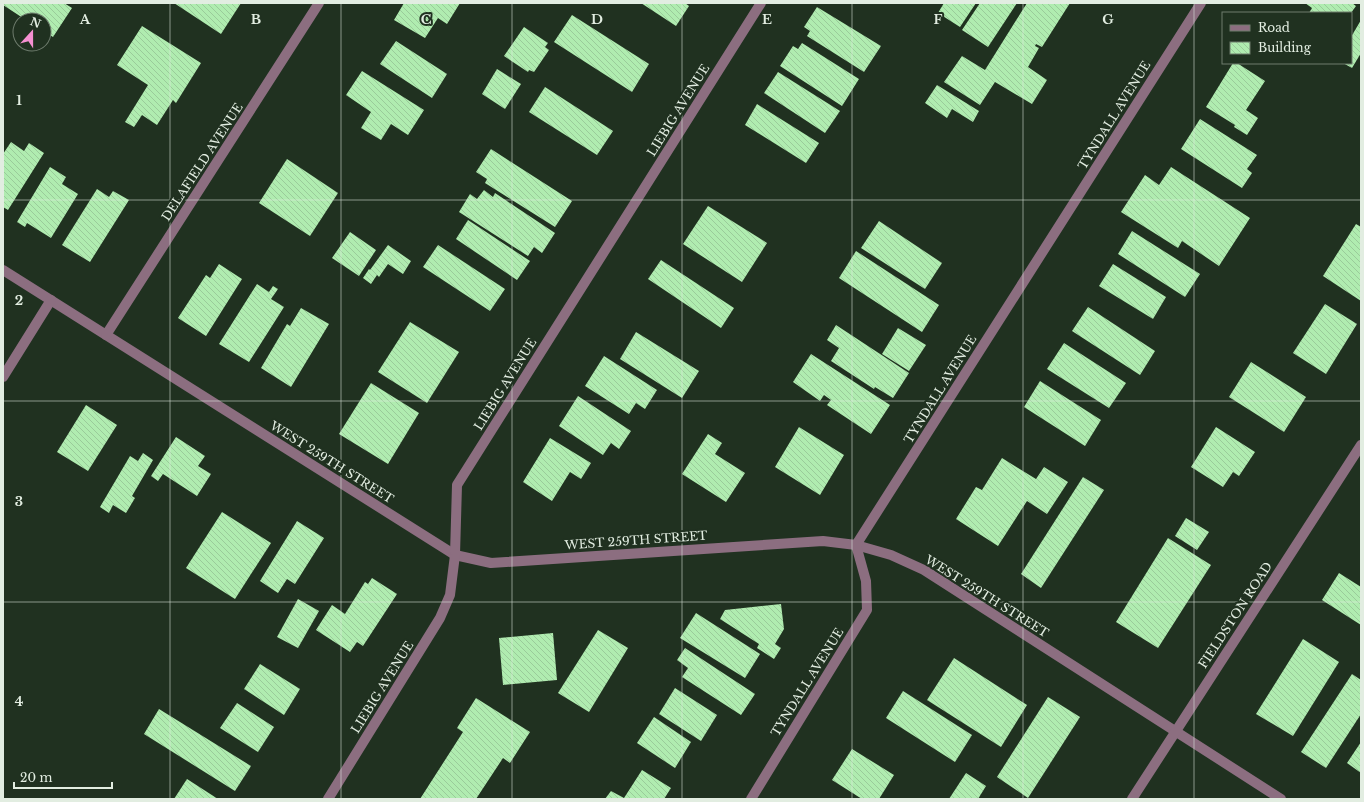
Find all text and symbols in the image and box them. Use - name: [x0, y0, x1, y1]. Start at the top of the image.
- text: A: [79, 11, 91, 28]
- text: B: [251, 11, 261, 28]
- text: C: [421, 11, 432, 28]
- text: D: [591, 11, 603, 28]
- text: E: [762, 11, 772, 28]
- text: F: [934, 11, 943, 28]
- text: G: [1102, 11, 1114, 28]
- north arrow: [12, 12, 52, 52]
- legend: [1222, 12, 1352, 64]
- text: N: [28, 14, 44, 31]
- text: Road: [1258, 20, 1290, 35]
- text: Building: [1258, 40, 1312, 55]
- street label: TYNDALL AVENUE: [1074, 58, 1154, 172]
- street label: LIEBIG AVENUE: [644, 61, 713, 159]
- text: 1: [16, 92, 22, 109]
- street label: DELAFIELD AVENUE: [158, 100, 246, 224]
- text: 2: [15, 292, 23, 309]
- street label: TYNDALL AVENUE: [900, 332, 980, 446]
- street label: LIEBIG AVENUE: [471, 335, 540, 433]
- street label: WEST 259TH STREET: [266, 417, 397, 506]
- text: 3: [15, 493, 23, 510]
- street label: WEST 259TH STREET: [563, 528, 708, 553]
- street label: WEST 259TH STREET: [921, 551, 1052, 640]
- street label: FIELDSTON ROAD: [1195, 559, 1275, 671]
- street label: TYNDALL AVENUE: [767, 625, 847, 739]
- street label: LIEBIG AVENUE: [348, 638, 417, 736]
- text: 4: [15, 693, 24, 710]
- scale bar: [14, 764, 112, 790]
- text: 20 m: [20, 770, 52, 785]

